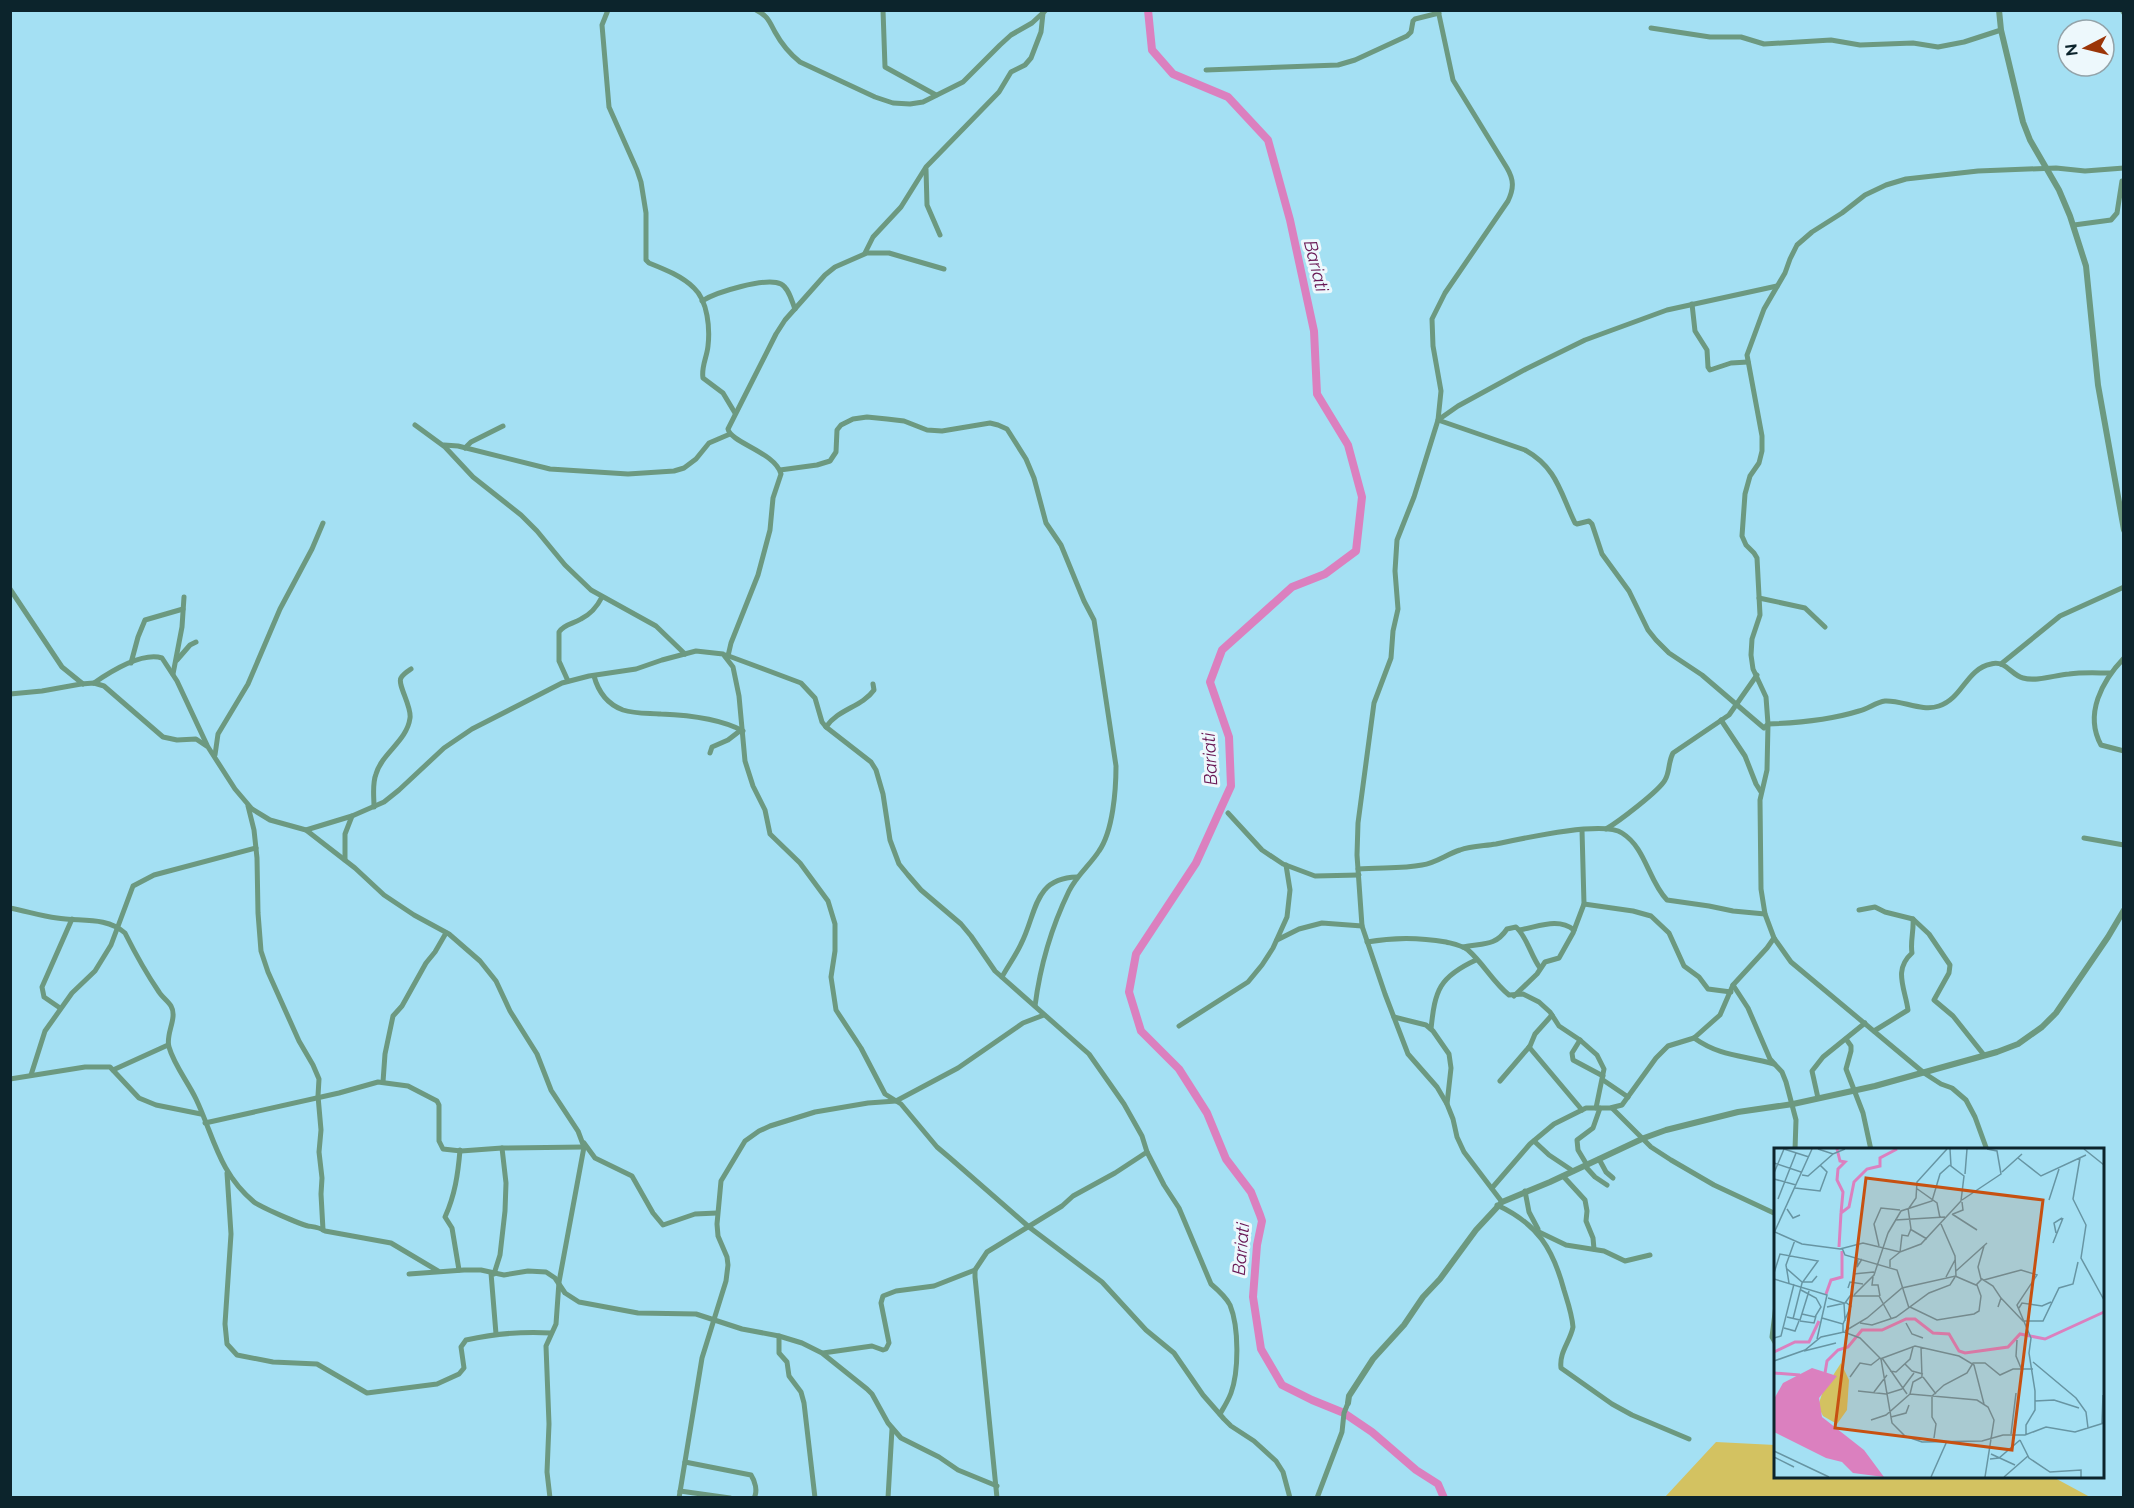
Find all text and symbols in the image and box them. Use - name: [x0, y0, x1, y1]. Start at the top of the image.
- north arrow: [2056, 18, 2116, 78]
- text: N: [2061, 43, 2082, 57]
- water label: Bariati: [1300, 238, 1333, 295]
- water label: Bariati: [1198, 731, 1221, 786]
- inset map: [1774, 1148, 2104, 1478]
- water label: Bariati: [1228, 1221, 1253, 1276]

